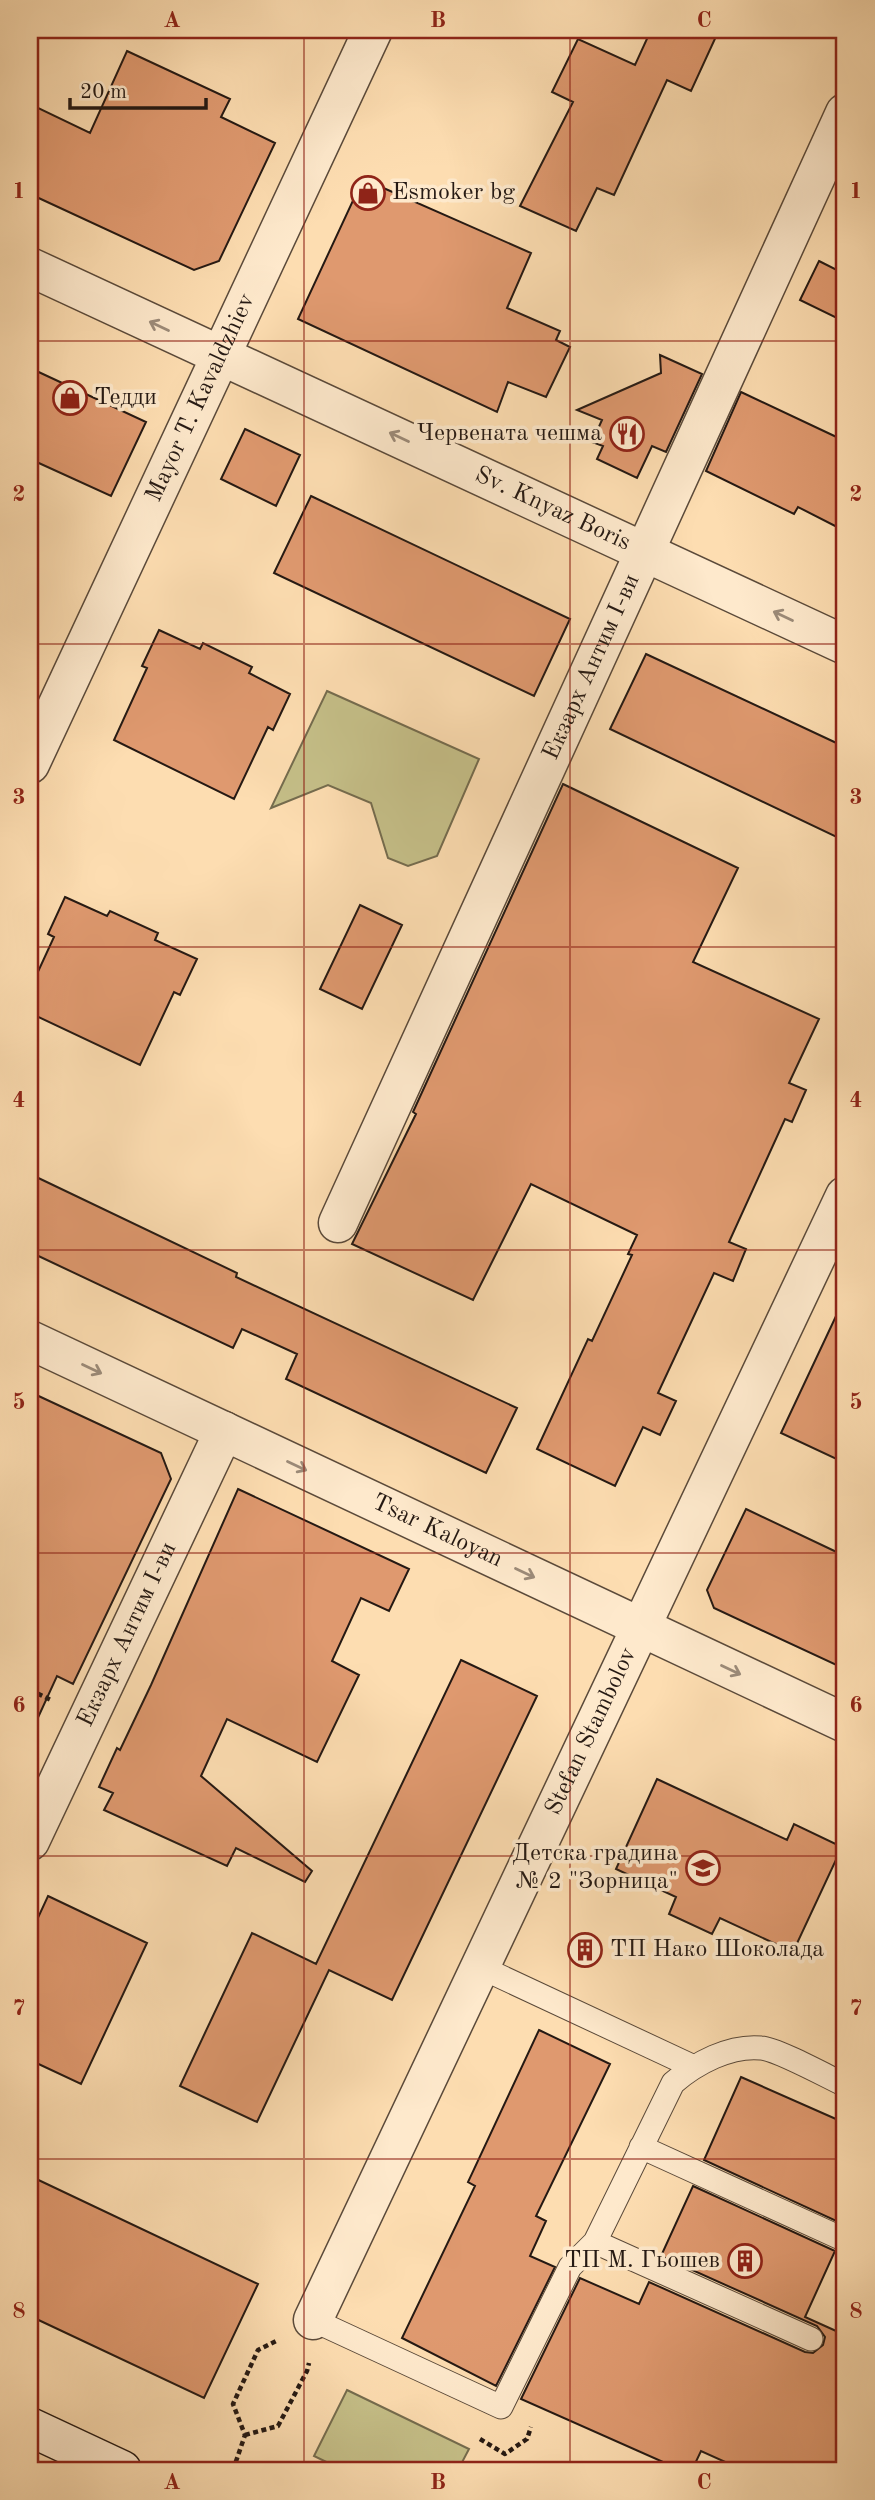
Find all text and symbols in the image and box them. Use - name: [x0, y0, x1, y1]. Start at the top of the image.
- text: A: [163, 9, 181, 32]
- text: B: [430, 9, 446, 32]
- text: C: [696, 9, 712, 32]
- scale bar: [70, 66, 206, 110]
- text: 20 m: [80, 82, 127, 103]
- shop icon: Esmoker bg: [349, 174, 387, 212]
- text: 1: [12, 180, 26, 203]
- text: 1: [849, 180, 863, 203]
- place label: Esmoker bg: [392, 181, 515, 205]
- street label: Mayor T. Kavaldzhiev: [142, 290, 260, 506]
- one-way arrow: [149, 319, 170, 332]
- shop icon: Тедди: [51, 379, 89, 417]
- place label: Тедди: [94, 386, 157, 410]
- restaurant icon: Червената чешма: [608, 415, 646, 453]
- place label: Червената чешма: [416, 422, 602, 446]
- one-way arrow: [389, 430, 410, 444]
- street label: Sv. Knyaz Boris: [471, 463, 634, 556]
- text: 2: [12, 483, 26, 506]
- text: 2: [849, 483, 863, 506]
- street label: Екзарх Антим I-ви: [539, 571, 645, 764]
- one-way arrow: [773, 609, 794, 622]
- text: 3: [12, 786, 26, 809]
- text: 3: [849, 786, 863, 809]
- text: 4: [12, 1089, 26, 1112]
- text: 4: [849, 1089, 863, 1112]
- one-way arrow: [80, 1363, 102, 1376]
- text: 5: [12, 1391, 26, 1414]
- text: 5: [849, 1391, 863, 1414]
- one-way arrow: [287, 1460, 308, 1473]
- street label: Tsar Kaloyan: [368, 1491, 506, 1572]
- street label: Екзарх Антим I-ви: [74, 1539, 181, 1731]
- one-way arrow: [514, 1567, 535, 1581]
- street label: Stefan Stambolov: [542, 1644, 641, 1819]
- one-way arrow: [720, 1664, 741, 1677]
- text: 6: [12, 1694, 26, 1717]
- text: 6: [849, 1694, 863, 1717]
- place label: Детска градина № 2 "Зорница": [512, 1842, 678, 1894]
- school or university icon: Детска градина № 2 "Зорница": [684, 1849, 722, 1887]
- building icon: ТП Нако Шоколада: [566, 1931, 604, 1969]
- place label: ТП Нако Шоколада: [610, 1938, 824, 1962]
- text: 7: [12, 1997, 26, 2020]
- text: 7: [849, 1997, 863, 2020]
- building icon: ТП М. Гьошев: [726, 2242, 764, 2280]
- place label: ТП М. Гьошев: [564, 2249, 720, 2273]
- text: 8: [12, 2300, 26, 2323]
- text: 8: [849, 2300, 863, 2323]
- text: A: [163, 2471, 181, 2494]
- text: B: [430, 2471, 446, 2494]
- text: C: [696, 2471, 712, 2494]

